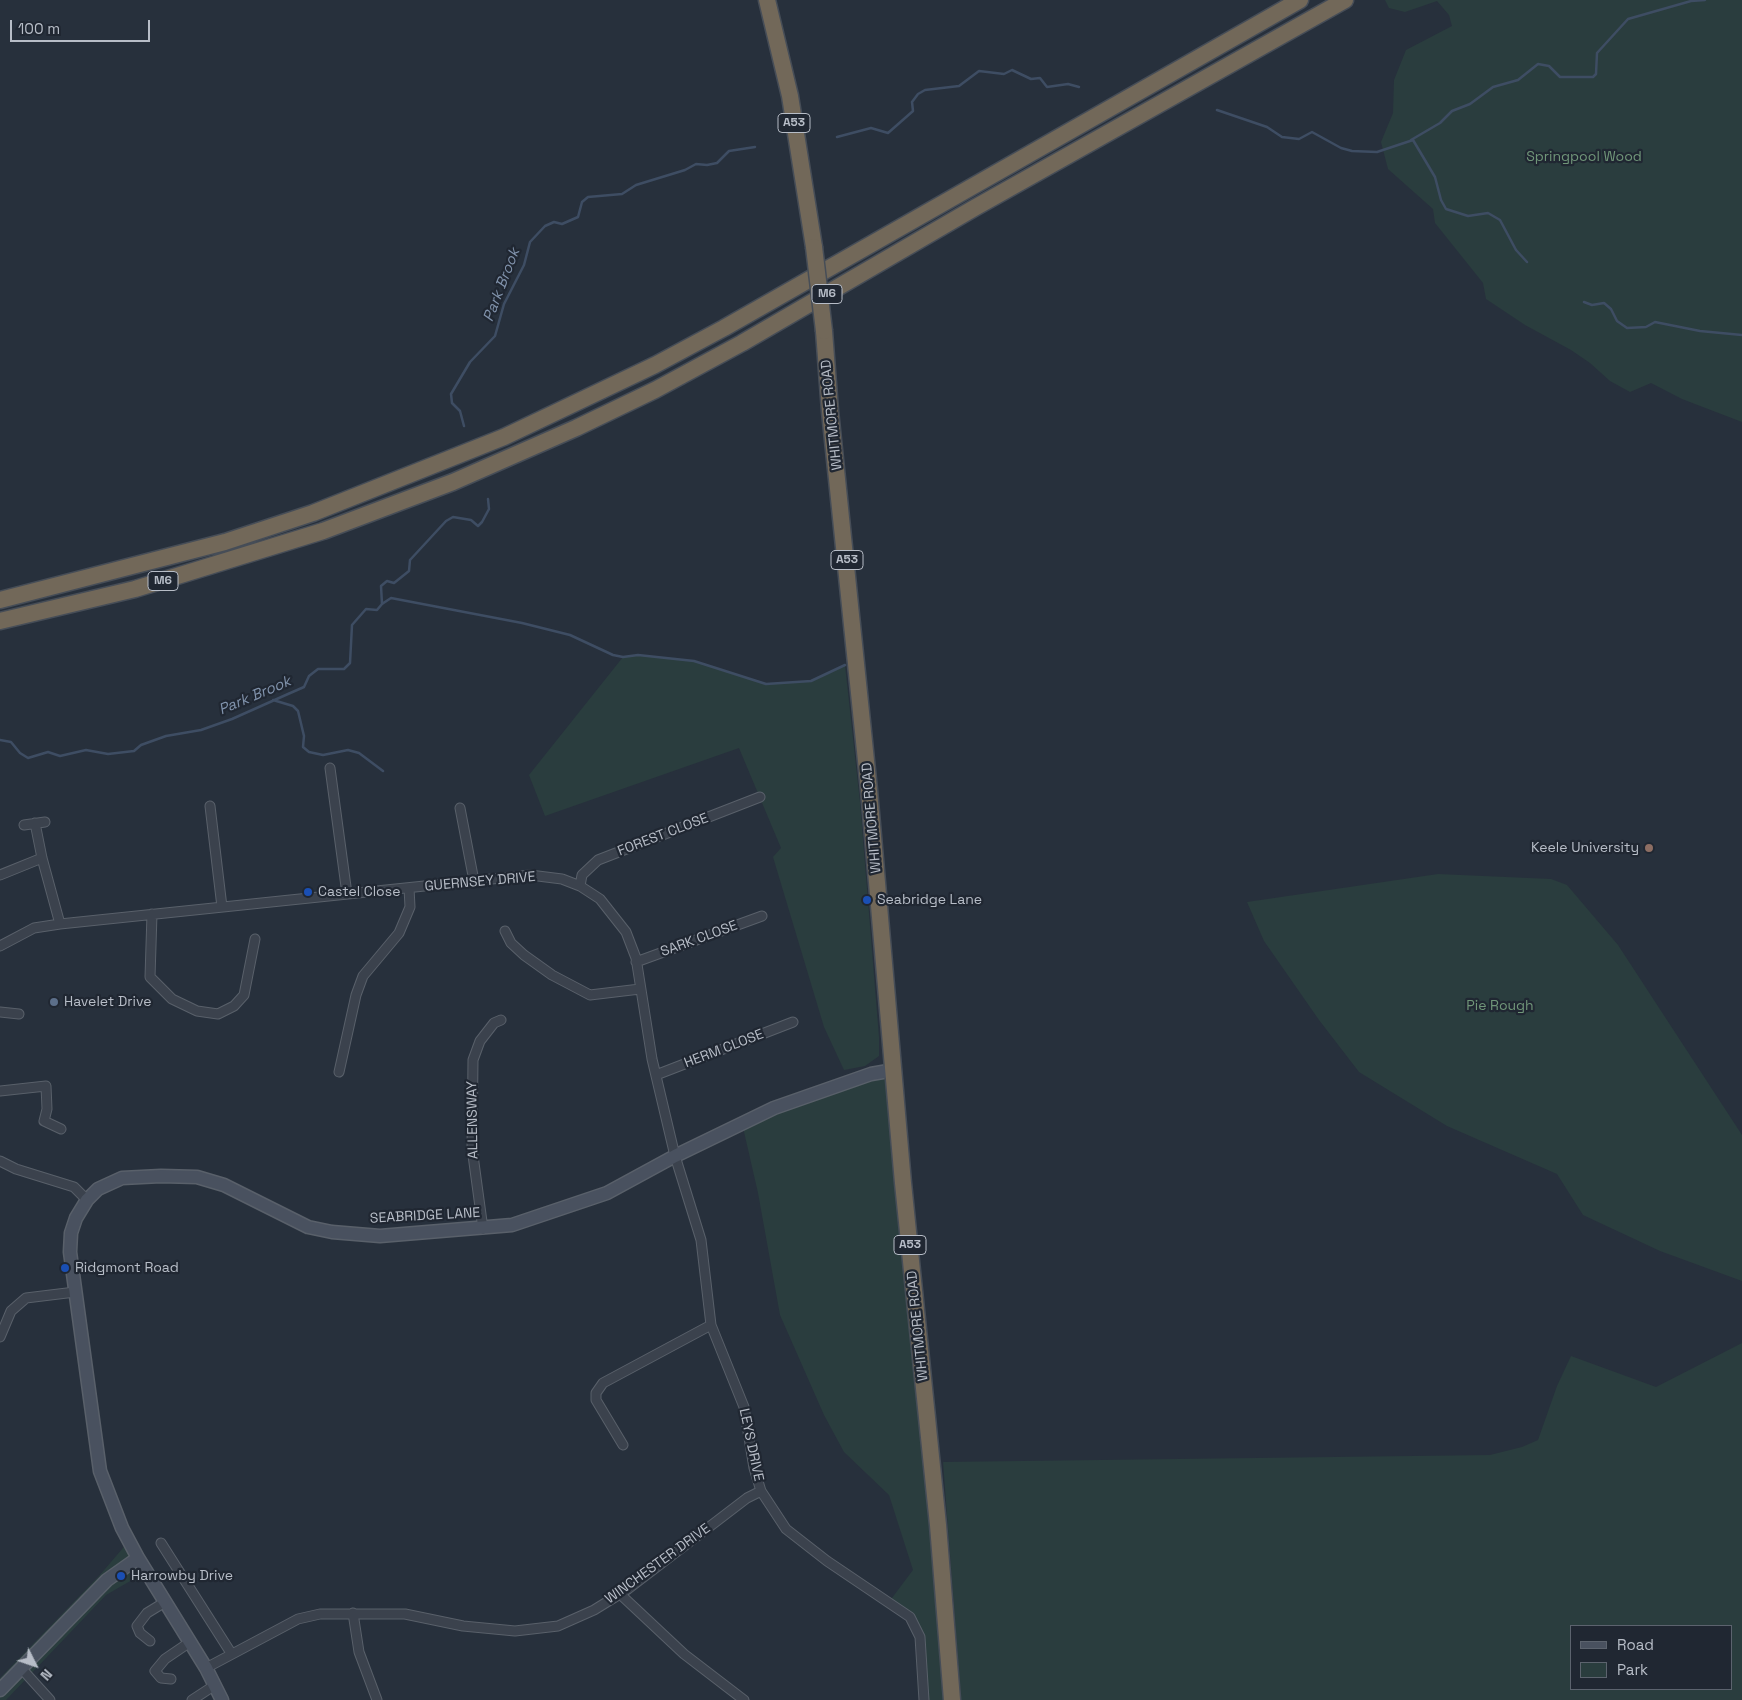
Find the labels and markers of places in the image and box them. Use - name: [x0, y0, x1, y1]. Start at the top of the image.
- place label: Keele University: [1531, 840, 1639, 856]
- marker: Keele University: [1643, 842, 1655, 854]
- place label: Castel Close: [318, 884, 400, 900]
- marker: Castel Close: [302, 886, 314, 898]
- place label: Seabridge Lane: [877, 892, 982, 908]
- marker: Seabridge Lane: [861, 894, 873, 906]
- place label: Havelet Drive: [64, 994, 151, 1010]
- marker: Havelet Drive: [48, 996, 60, 1008]
- place label: Ridgmont Road: [75, 1260, 179, 1276]
- marker: Ridgmont Road: [59, 1262, 71, 1274]
- place label: Harrowby Drive: [131, 1568, 233, 1584]
- marker: Harrowby Drive: [115, 1570, 127, 1582]

